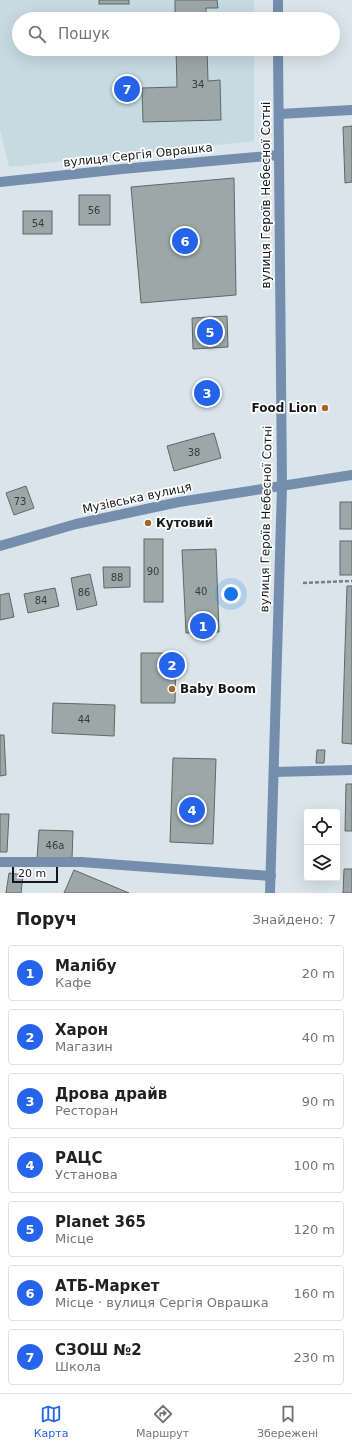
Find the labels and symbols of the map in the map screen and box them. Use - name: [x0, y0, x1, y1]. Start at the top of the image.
- pin: 7: [114, 74, 140, 104]
- house number: 34: [192, 79, 204, 90]
- street label: вулиця Героїв Небесної Сотні: [259, 102, 273, 288]
- street label: вулиця Сергія Оврашка: [63, 140, 213, 170]
- house number: 56: [88, 205, 100, 216]
- house number: 54: [32, 218, 44, 229]
- pin: 6: [172, 226, 198, 256]
- pin: 5: [197, 317, 223, 347]
- pin: 3: [194, 378, 220, 408]
- place label: Food Lion: [251, 401, 317, 415]
- marker: Food Lion: [320, 403, 330, 413]
- street label: вулиця Героїв Небесної Сотні: [257, 426, 275, 612]
- house number: 38: [188, 447, 200, 458]
- street label: Музівська вулиця: [81, 480, 193, 516]
- house number: 73: [14, 496, 26, 507]
- place label: Кутовий: [156, 516, 213, 530]
- marker: Кутовий: [143, 518, 153, 528]
- house number: 90: [147, 566, 159, 577]
- house number: 88: [111, 572, 123, 583]
- your location: [221, 584, 241, 604]
- house number: 40: [195, 586, 207, 597]
- house number: 86: [78, 587, 90, 598]
- house number: 84: [35, 595, 47, 606]
- pin: 1: [190, 611, 216, 641]
- pin: 2: [159, 650, 185, 680]
- place label: Baby Boom: [180, 682, 256, 696]
- marker: Baby Boom: [167, 684, 177, 694]
- house number: 44: [78, 714, 90, 725]
- pin: 4: [179, 795, 205, 825]
- house number: 46а: [46, 840, 64, 851]
- scale bar: [12, 865, 58, 884]

